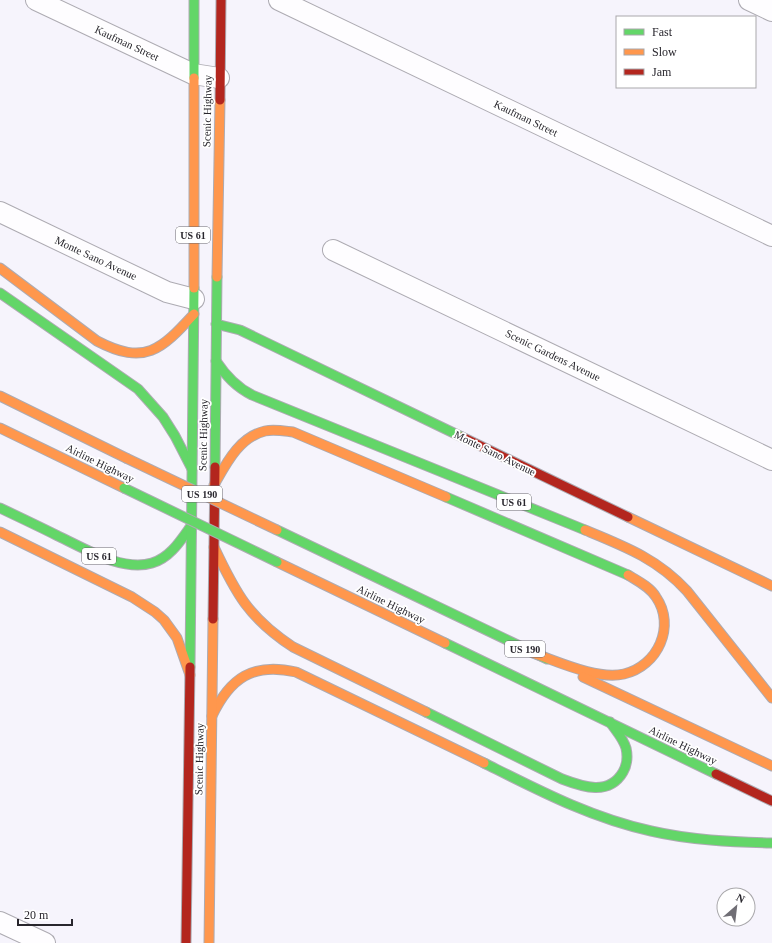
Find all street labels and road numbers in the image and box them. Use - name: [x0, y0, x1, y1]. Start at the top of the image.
- street label: Kaufman Street: [93, 23, 161, 63]
- street label: Scenic Highway: [200, 74, 214, 147]
- street label: Kaufman Street: [492, 97, 560, 139]
- road number: US 61: [176, 227, 210, 243]
- street label: Monte Sano Avenue: [53, 234, 139, 282]
- street label: Scenic Gardens Avenue: [504, 327, 603, 383]
- street label: Scenic Highway: [196, 398, 210, 471]
- street label: Monte Sano Avenue: [452, 428, 538, 478]
- street label: Airline Highway: [64, 441, 136, 485]
- road number: US 190: [182, 486, 222, 502]
- road number: US 61: [497, 494, 531, 510]
- road number: US 61: [82, 548, 116, 564]
- street label: Airline Highway: [355, 582, 427, 626]
- road number: US 190: [505, 641, 545, 657]
- street label: Scenic Highway: [192, 722, 206, 795]
- street label: Airline Highway: [647, 723, 719, 767]

